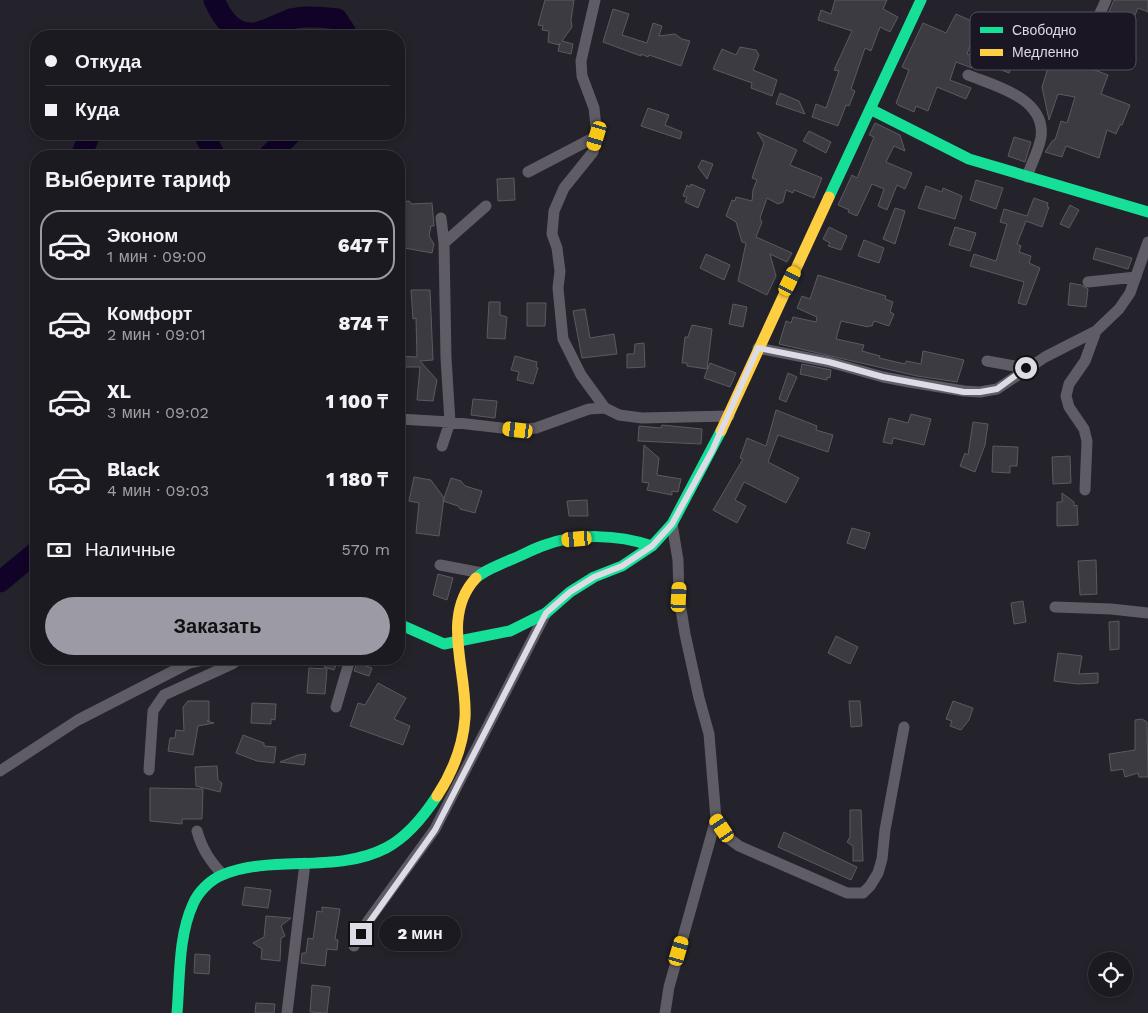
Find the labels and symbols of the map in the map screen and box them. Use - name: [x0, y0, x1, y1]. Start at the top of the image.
- legend: [970, 12, 1136, 70]
- text: Свободно: [1012, 22, 1077, 38]
- text: Медленно: [1012, 44, 1079, 60]
- car: [585, 119, 608, 153]
- car: [776, 264, 803, 298]
- route start: [1015, 357, 1037, 379]
- car: [502, 421, 533, 439]
- car: [561, 530, 592, 548]
- car: [670, 582, 687, 612]
- car: [707, 811, 736, 845]
- callout: 2 мин: [378, 916, 461, 952]
- route end: [350, 923, 372, 945]
- car: [667, 935, 690, 967]

